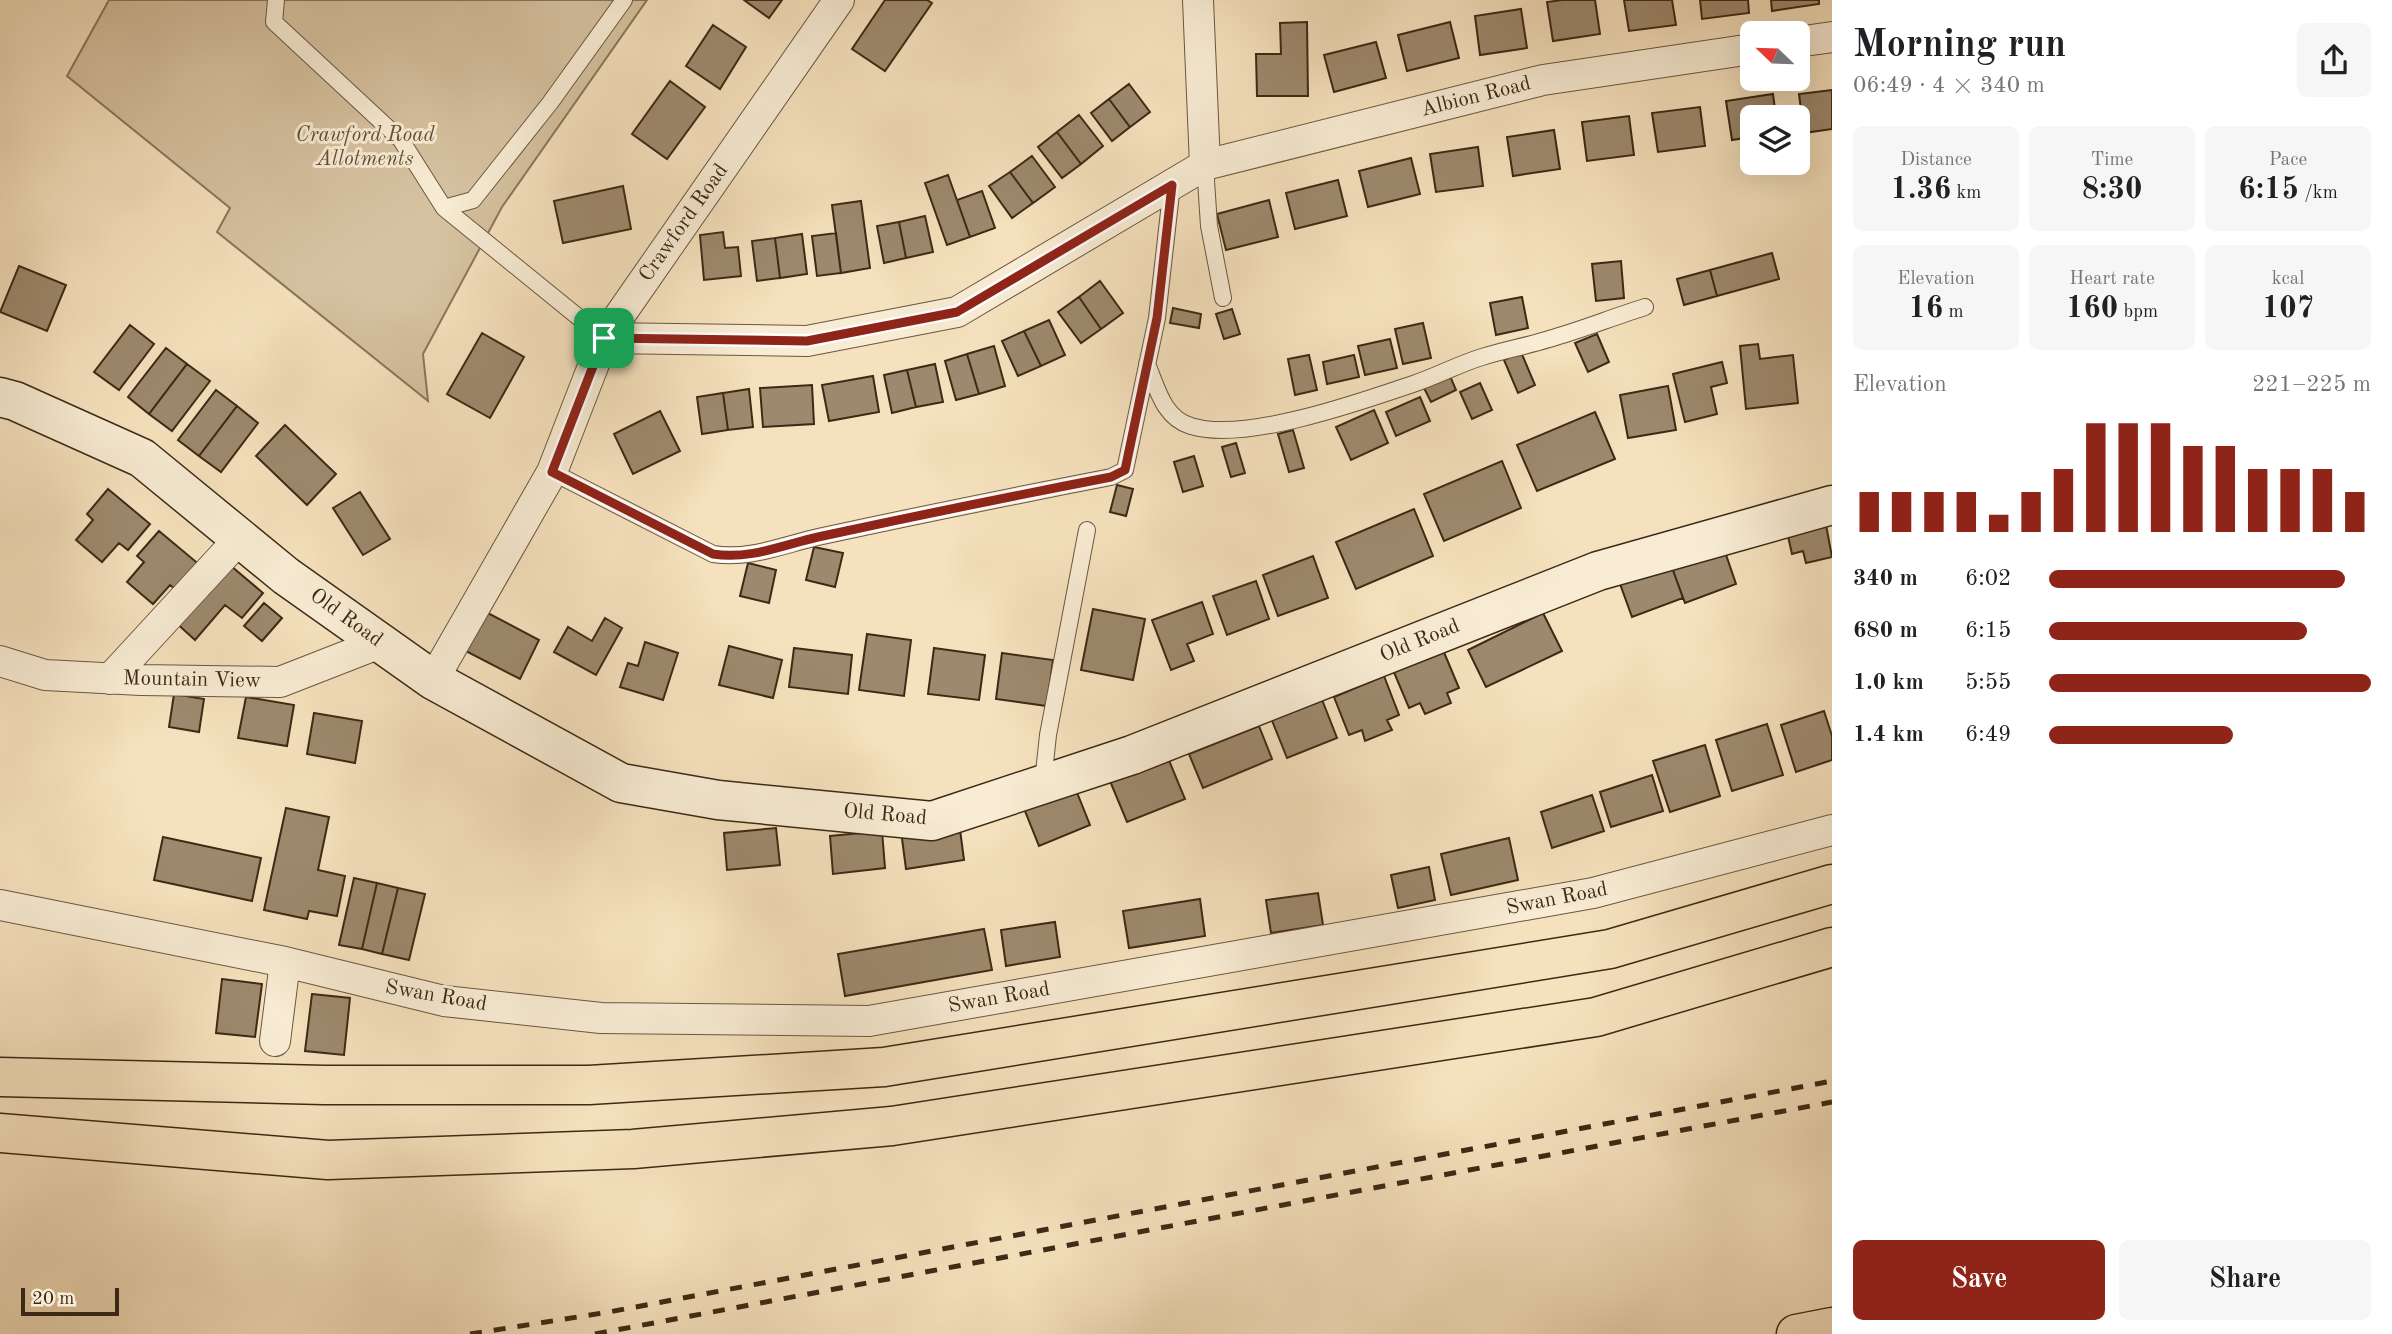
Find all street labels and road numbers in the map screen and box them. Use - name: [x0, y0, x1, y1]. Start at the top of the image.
- street label: Albion Road: [1419, 73, 1533, 121]
- street label: Crawford Road: [636, 160, 732, 286]
- street label: Old Road: [306, 585, 386, 651]
- street label: Old Road: [1377, 616, 1463, 666]
- street label: Mountain View: [123, 668, 261, 692]
- street label: Old Road: [842, 801, 928, 829]
- street label: Swan Road: [1504, 879, 1610, 919]
- street label: Swan Road: [383, 977, 489, 1015]
- street label: Swan Road: [946, 979, 1052, 1017]

